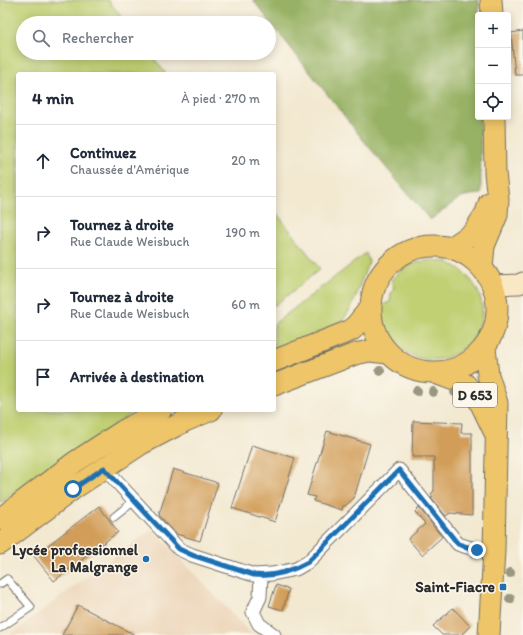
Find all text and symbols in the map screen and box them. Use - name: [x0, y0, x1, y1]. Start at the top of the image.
- map controls: [475, 12, 511, 120]
- button: +: [475, 12, 511, 48]
- search box: [16, 16, 276, 60]
- icon: search: [30, 27, 52, 49]
- text: Rechercher: [62, 29, 134, 47]
- button: −: [475, 48, 511, 84]
- button: locate: [475, 84, 511, 120]
- text: 4 min: [32, 88, 74, 108]
- text: À pied · 270 m: [181, 91, 260, 106]
- text: Continuez: [70, 144, 136, 162]
- icon: ahead: [32, 150, 54, 172]
- text: 20 m: [231, 153, 260, 168]
- text: Chaussée d'Amérique: [70, 162, 189, 177]
- text: Tournez à droite: [70, 216, 174, 234]
- icon: right: [32, 222, 54, 244]
- text: 190 m: [225, 225, 260, 240]
- text: Rue Claude Weisbuch: [70, 234, 189, 249]
- text: Tournez à droite: [70, 288, 174, 306]
- icon: right: [32, 294, 54, 316]
- text: 60 m: [231, 297, 260, 312]
- text: Rue Claude Weisbuch: [70, 306, 189, 321]
- icon: arrive: [32, 366, 54, 388]
- text: Arrivée à destination: [70, 368, 204, 386]
- road number: D 653: [453, 383, 497, 407]
- route start: [64, 480, 82, 498]
- place label: Lycée professionnel La Malgrange: [12, 541, 139, 577]
- route end: [468, 541, 486, 559]
- marker: Lycée professionnel La Malgrange: [141, 554, 151, 564]
- place label: Saint-Fiacre: [415, 578, 495, 596]
- marker: Saint-Fiacre: [498, 582, 508, 592]

